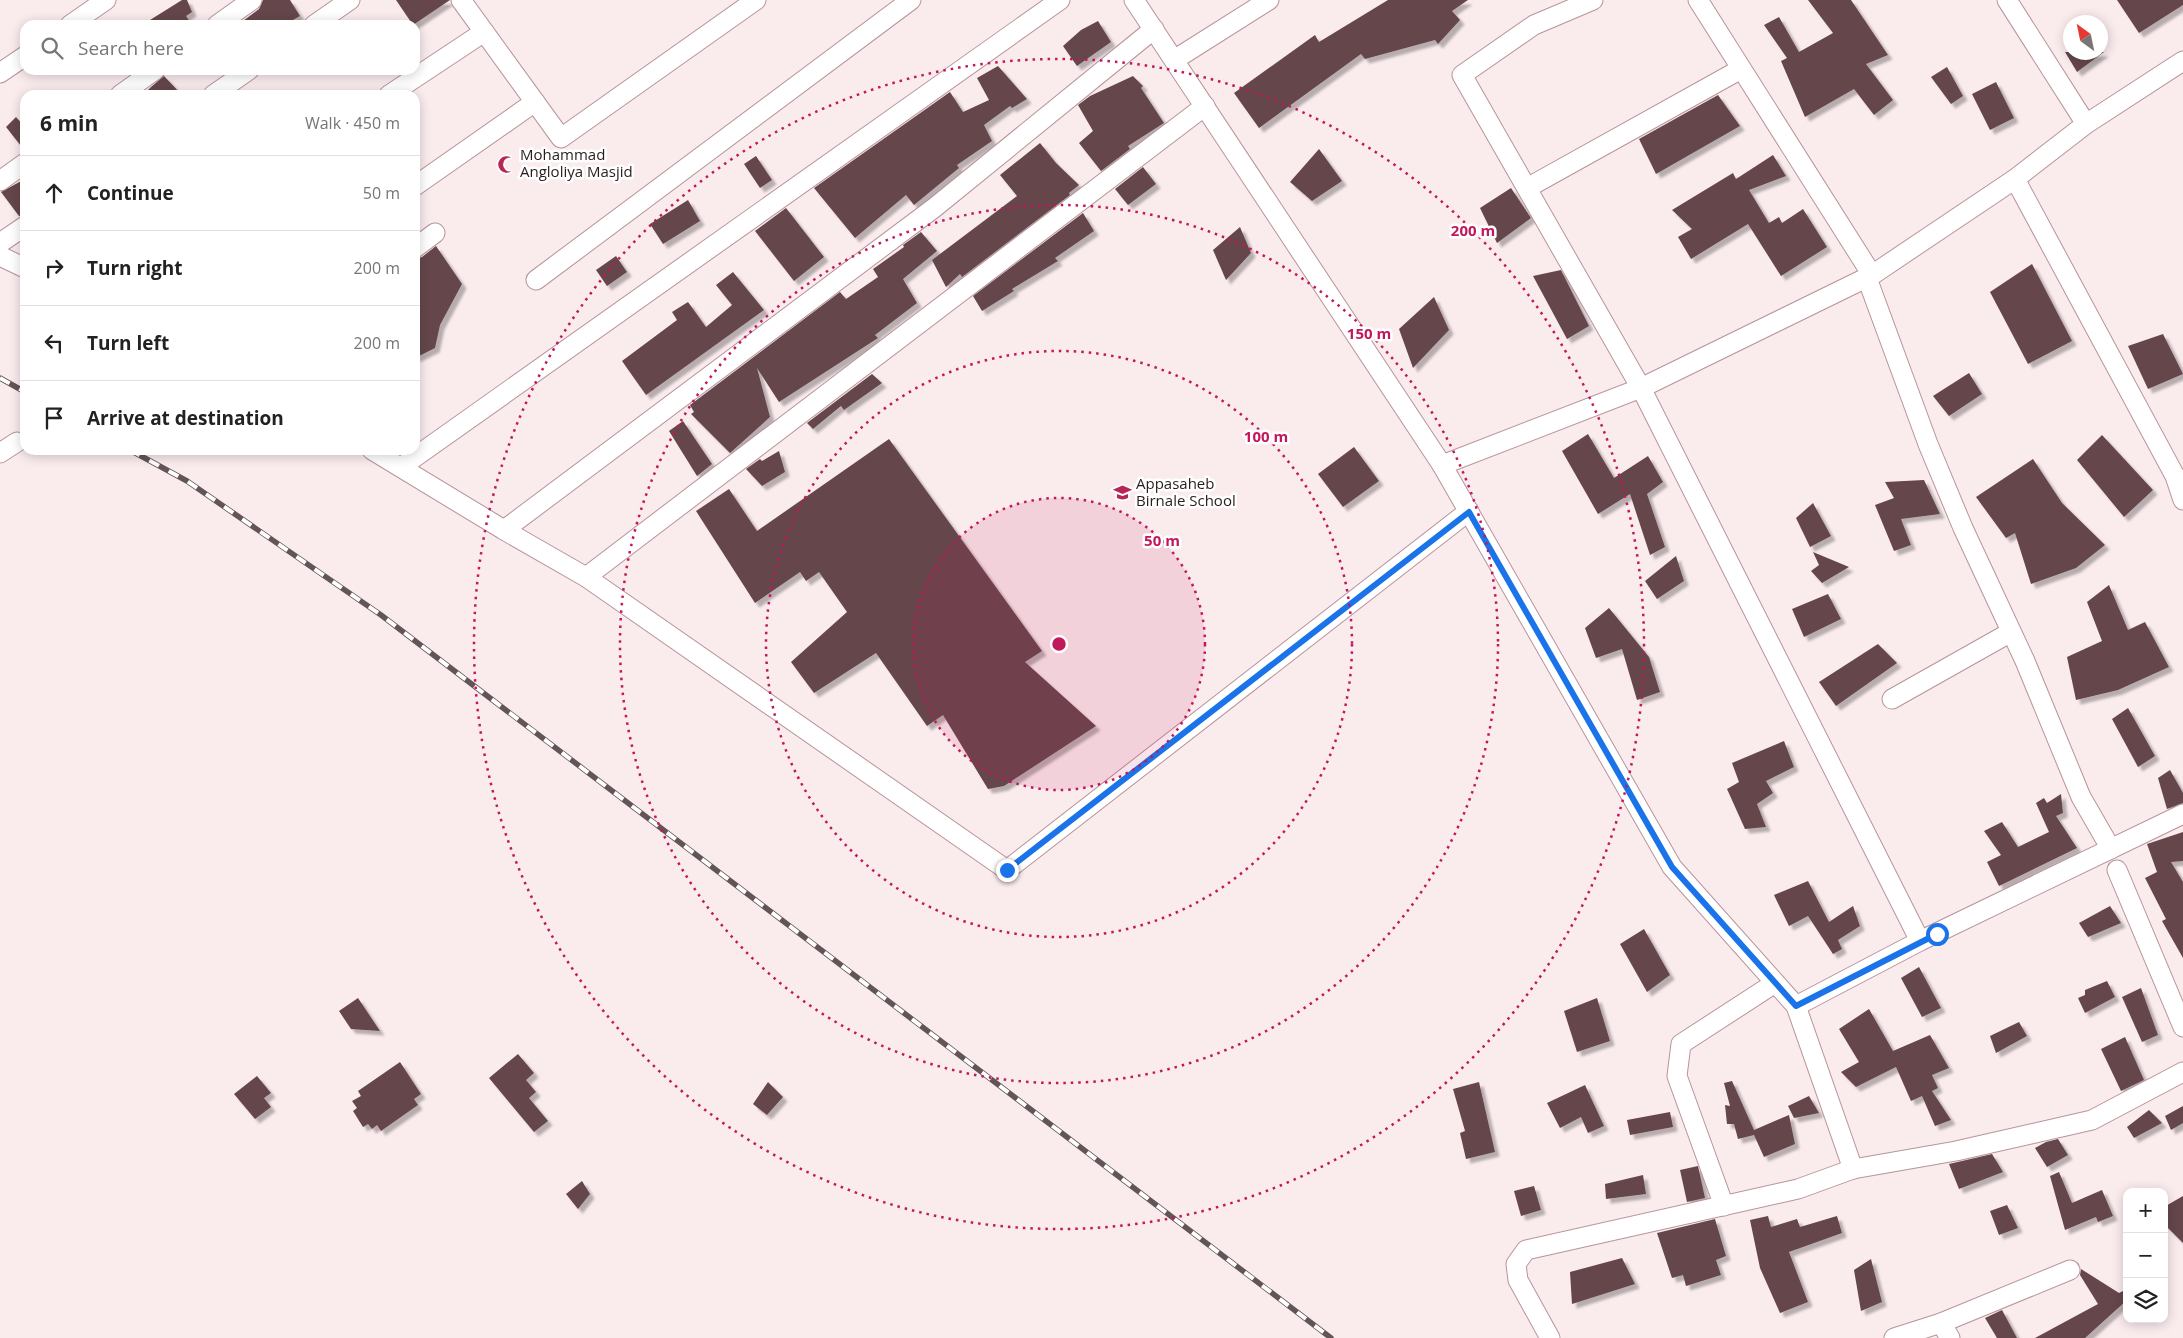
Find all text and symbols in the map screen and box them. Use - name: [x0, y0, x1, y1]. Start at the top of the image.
- north arrow: [2063, 15, 2108, 60]
- search box: [20, 20, 420, 75]
- icon: search: [38, 34, 66, 62]
- text: Search here: [78, 35, 184, 61]
- text: 6 min: [40, 109, 98, 137]
- text: Walk · 450 m: [305, 112, 400, 134]
- place label: Mohammad Angloliya Masjid: [520, 144, 633, 181]
- mosque icon: Mohammad Angloliya Masjid: [496, 154, 516, 174]
- icon: ahead: [40, 179, 68, 207]
- text: Continue: [87, 180, 174, 206]
- text: 50 m: [363, 182, 400, 204]
- text: 200 m: [1451, 220, 1495, 240]
- icon: right: [40, 254, 68, 282]
- text: Turn right: [87, 255, 182, 281]
- text: 200 m: [354, 257, 400, 279]
- text: 150 m: [1347, 323, 1391, 343]
- icon: left: [40, 329, 68, 357]
- text: Turn left: [87, 330, 169, 356]
- text: 200 m: [354, 332, 400, 354]
- icon: arrive: [40, 404, 68, 432]
- text: Arrive at destination: [87, 405, 284, 431]
- text: 100 m: [1244, 426, 1288, 446]
- place label: Appasaheb Birnale School: [1136, 473, 1236, 510]
- school or university icon: Appasaheb Birnale School: [1112, 483, 1132, 503]
- text: 50 m: [1144, 530, 1180, 550]
- centre of rings: [1050, 635, 1068, 653]
- route end: [996, 859, 1019, 882]
- route start: [1926, 923, 1949, 946]
- map controls: [2123, 1188, 2168, 1323]
- button: +: [2123, 1188, 2168, 1233]
- button: −: [2123, 1233, 2168, 1278]
- button: layers: [2123, 1278, 2168, 1323]

